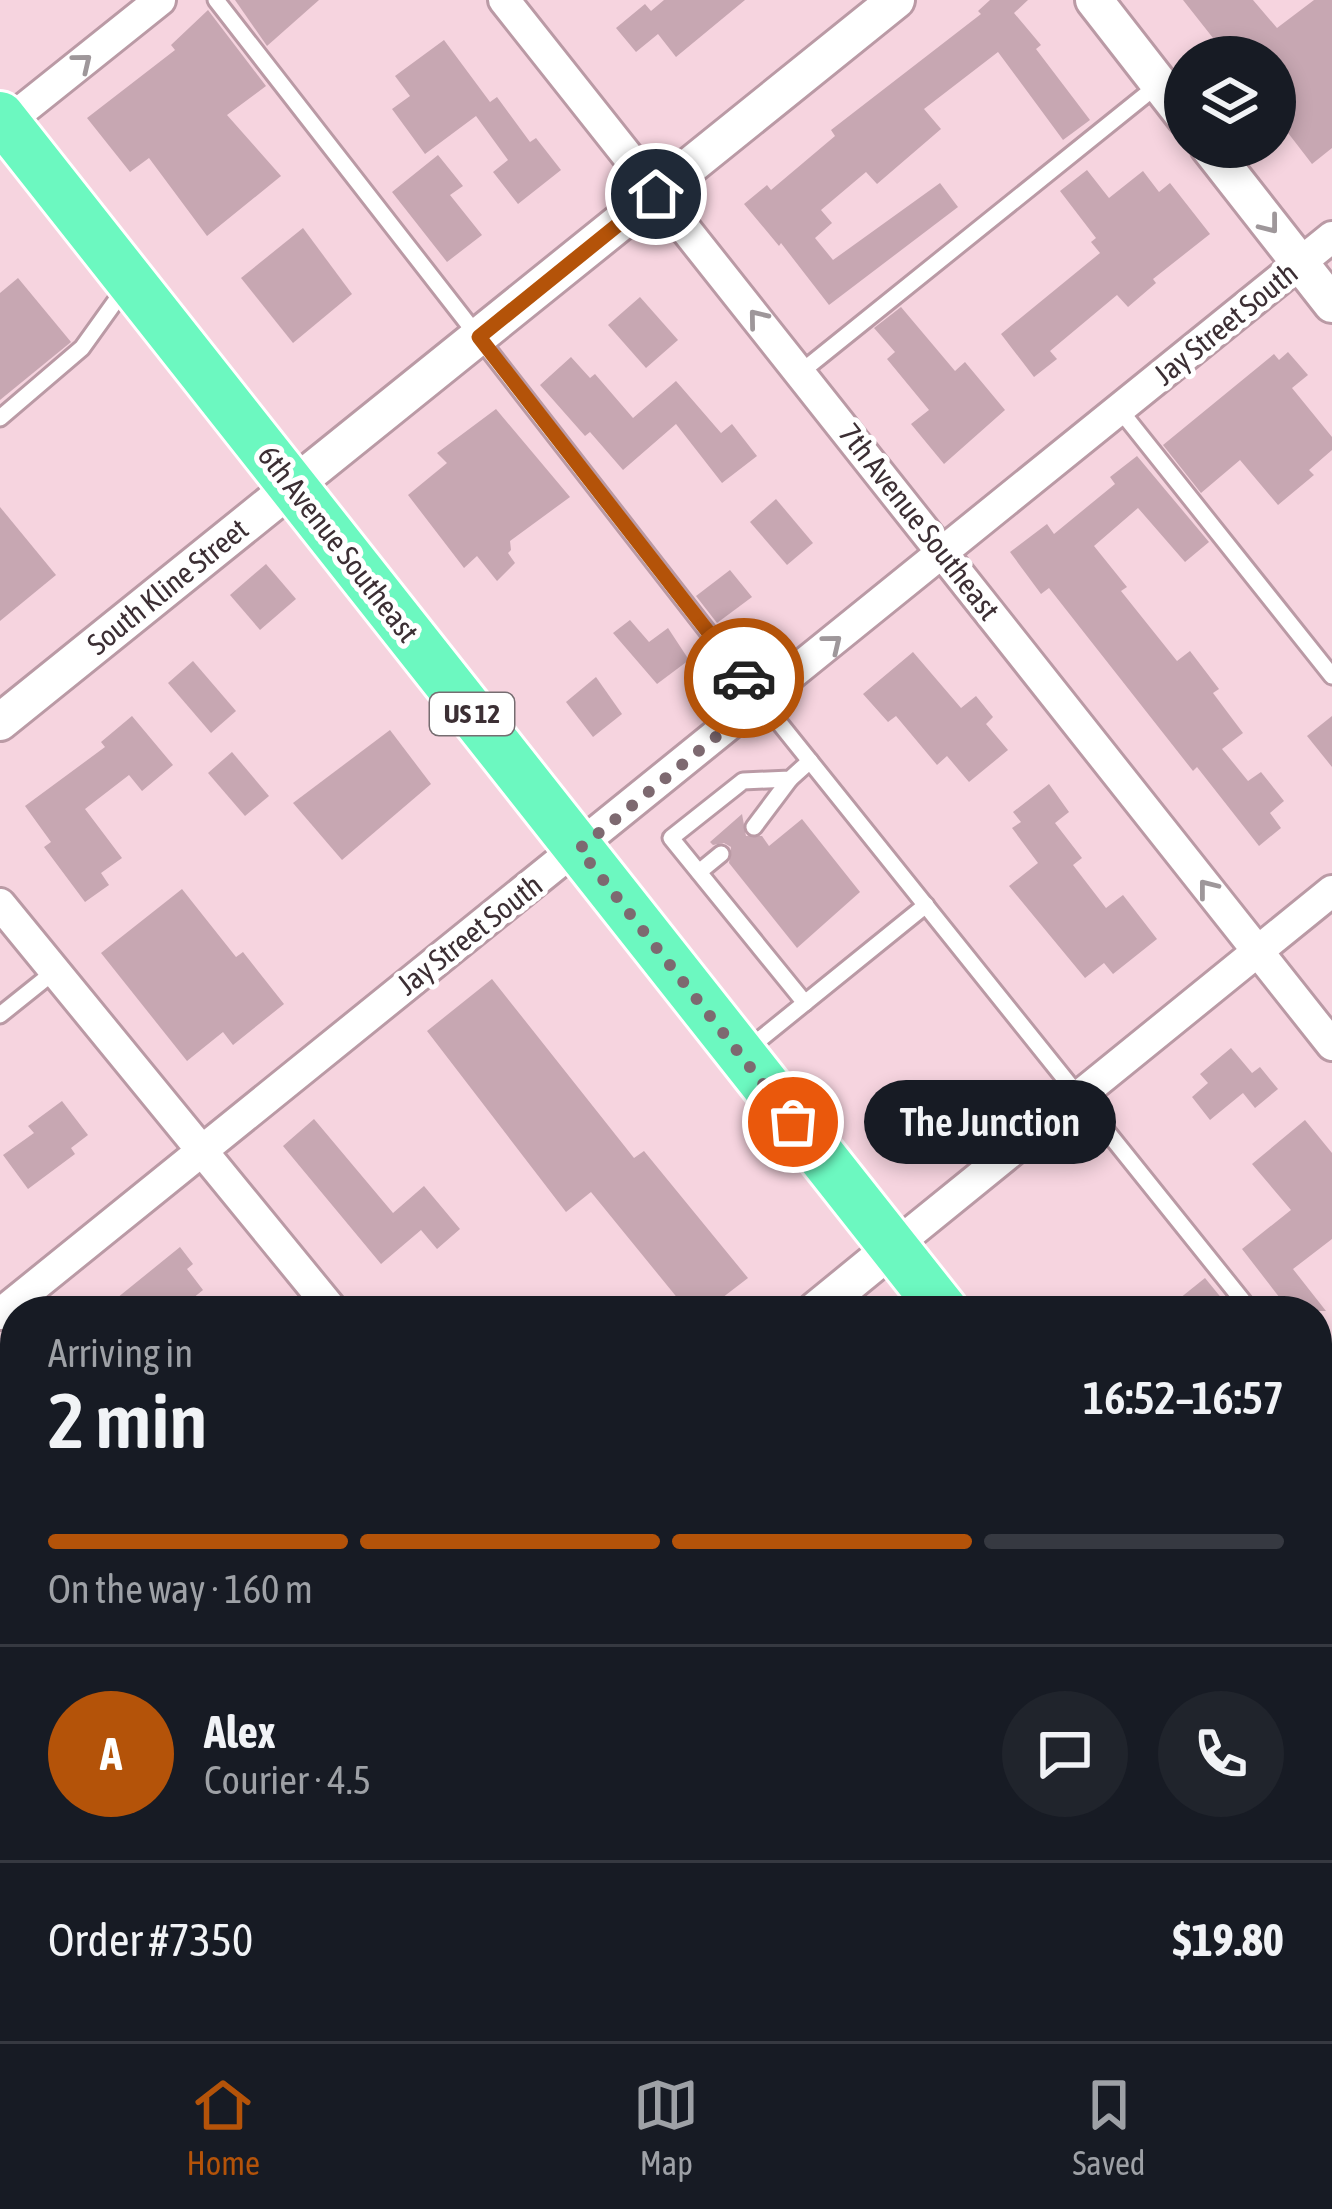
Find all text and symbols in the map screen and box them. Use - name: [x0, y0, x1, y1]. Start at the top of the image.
- map controls: [1164, 36, 1296, 168]
- button: layers: [1164, 36, 1296, 168]
- one-way arrow: [69, 55, 91, 76]
- pin: [605, 143, 707, 245]
- icon: home: [623, 161, 689, 227]
- one-way arrow: [1256, 212, 1277, 234]
- street label: Jay Street South: [1147, 255, 1304, 391]
- one-way arrow: [750, 310, 771, 332]
- street label: 7th Avenue Southeast: [833, 416, 1007, 626]
- street label: 6th Avenue Southeast: [252, 438, 426, 648]
- street label: South Kline Street: [80, 511, 254, 661]
- courier: [684, 618, 804, 738]
- one-way arrow: [819, 636, 841, 657]
- icon: car: [711, 645, 777, 711]
- road number: US 12: [430, 693, 514, 735]
- street label: Jay Street South: [390, 867, 549, 1001]
- one-way arrow: [1200, 880, 1221, 902]
- pin: [742, 1071, 844, 1173]
- callout: The Junction: [865, 1080, 1117, 1164]
- icon: bag: [760, 1089, 826, 1155]
- text: The Junction: [900, 1100, 1080, 1144]
- text: Arriving in: [48, 1331, 193, 1375]
- text: 16:52–16:57: [1083, 1372, 1284, 1424]
- text: 2 min: [48, 1375, 207, 1465]
- text: On the way · 160 m: [48, 1567, 313, 1611]
- button: chat: [1002, 1691, 1128, 1817]
- button: phone: [1158, 1691, 1284, 1817]
- text: Alex: [204, 1706, 276, 1758]
- text: A: [100, 1728, 122, 1780]
- text: Courier · 4.5: [204, 1758, 371, 1802]
- text: Order #7350: [48, 1914, 253, 1966]
- text: $19.80: [1172, 1914, 1284, 1966]
- tab: Home: [187, 2072, 260, 2182]
- tab: Map: [633, 2072, 699, 2182]
- tab: Saved: [1072, 2072, 1145, 2182]

